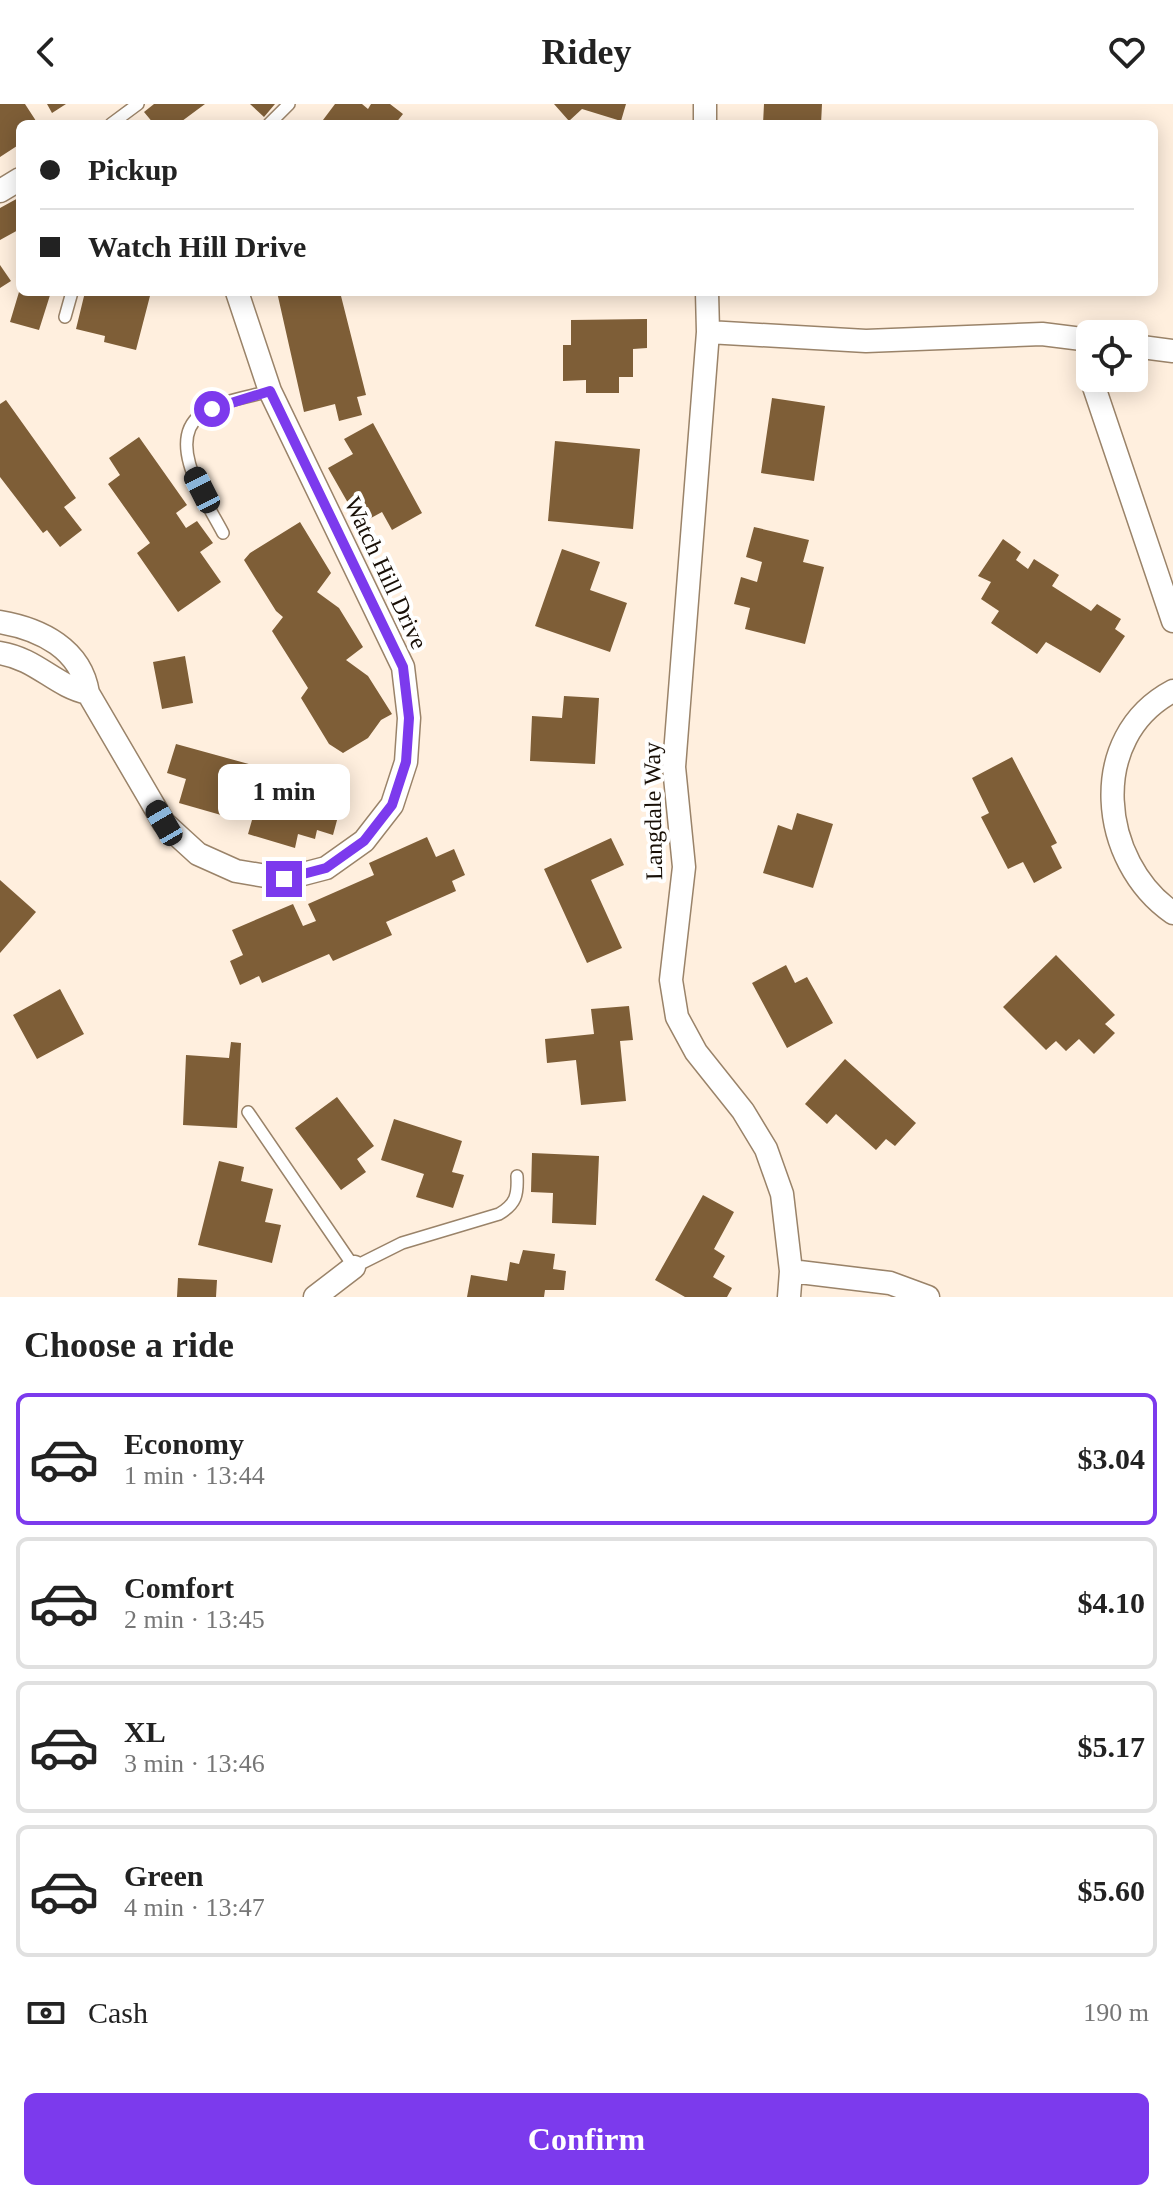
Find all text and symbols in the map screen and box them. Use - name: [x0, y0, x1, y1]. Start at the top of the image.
- icon: back: [24, 30, 68, 74]
- icon: heart: [1105, 30, 1149, 74]
- text: Ridey: [542, 32, 632, 72]
- text: Pickup: [88, 153, 178, 186]
- text: Watch Hill Drive: [88, 230, 306, 263]
- map controls: [1076, 320, 1148, 392]
- button: locate: [1076, 320, 1148, 392]
- route start: [194, 391, 230, 427]
- car: [180, 463, 224, 517]
- street label: Watch Hill Drive: [339, 493, 433, 653]
- street label: Langdale Way: [639, 742, 667, 880]
- callout: 1 min: [218, 763, 350, 819]
- text: 1 min: [253, 777, 315, 806]
- car: [142, 796, 186, 850]
- route end: [266, 861, 302, 897]
- text: Choose a ride: [24, 1325, 234, 1365]
- icon: car: [28, 1423, 100, 1495]
- text: Economy: [124, 1427, 244, 1460]
- text: $3.04: [1078, 1442, 1145, 1475]
- text: 1 min · 13:44: [124, 1461, 265, 1490]
- icon: car: [28, 1567, 100, 1639]
- text: Comfort: [124, 1571, 234, 1604]
- text: $4.10: [1078, 1586, 1145, 1619]
- text: 2 min · 13:45: [124, 1605, 265, 1634]
- icon: car: [28, 1711, 100, 1783]
- text: XL: [124, 1715, 166, 1748]
- text: $5.17: [1078, 1730, 1145, 1763]
- text: 3 min · 13:46: [124, 1749, 265, 1778]
- icon: car: [28, 1855, 100, 1927]
- text: Green: [124, 1859, 203, 1892]
- text: $5.60: [1078, 1874, 1145, 1907]
- text: 4 min · 13:47: [124, 1893, 265, 1922]
- icon: cash: [24, 1991, 68, 2035]
- text: Cash: [88, 1996, 148, 2029]
- text: 190 m: [1083, 1998, 1149, 2027]
- button: Confirm: [24, 2093, 1149, 2185]

